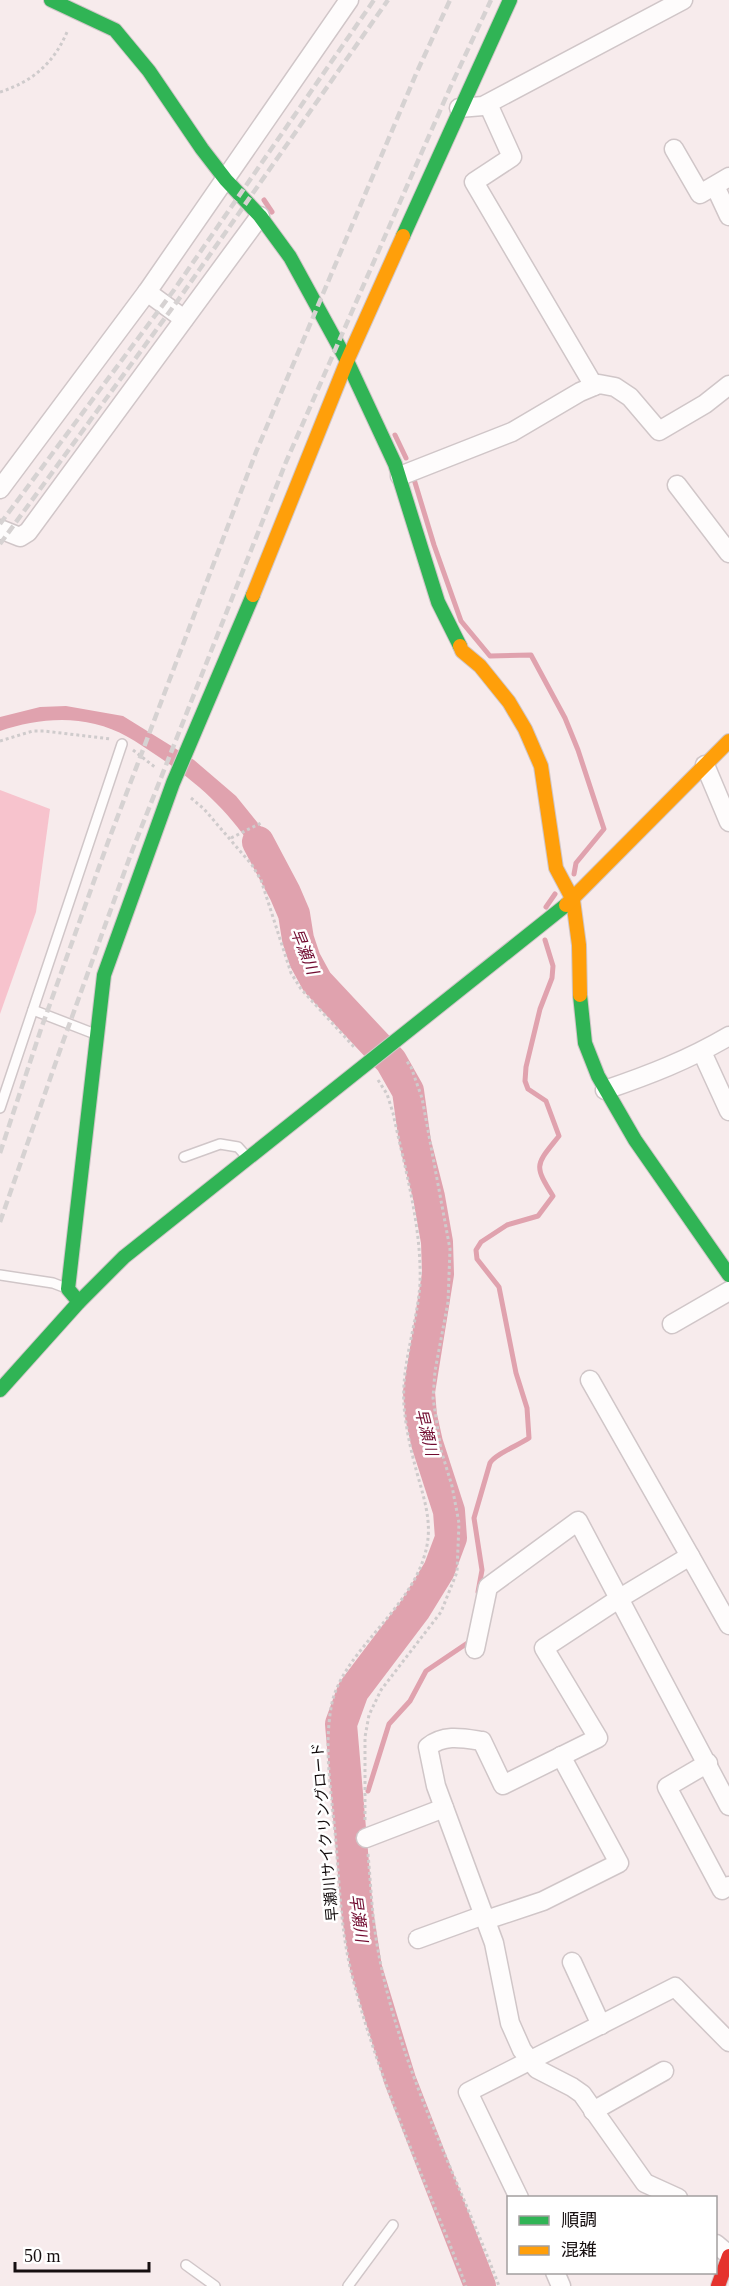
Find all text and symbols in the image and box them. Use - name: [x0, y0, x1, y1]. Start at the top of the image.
- water label: 早瀬川: [288, 926, 322, 978]
- water label: 早瀬川: [412, 1407, 441, 1459]
- street label: 早瀬川サイクリングロード: [309, 1742, 341, 1922]
- water label: 早瀬川: [347, 1893, 371, 1945]
- legend: [507, 2196, 717, 2274]
- text: 順調: [561, 2210, 597, 2230]
- scale bar: [15, 2235, 148, 2273]
- text: 混雑: [561, 2240, 597, 2260]
- text: 50 m: [24, 2246, 61, 2266]

